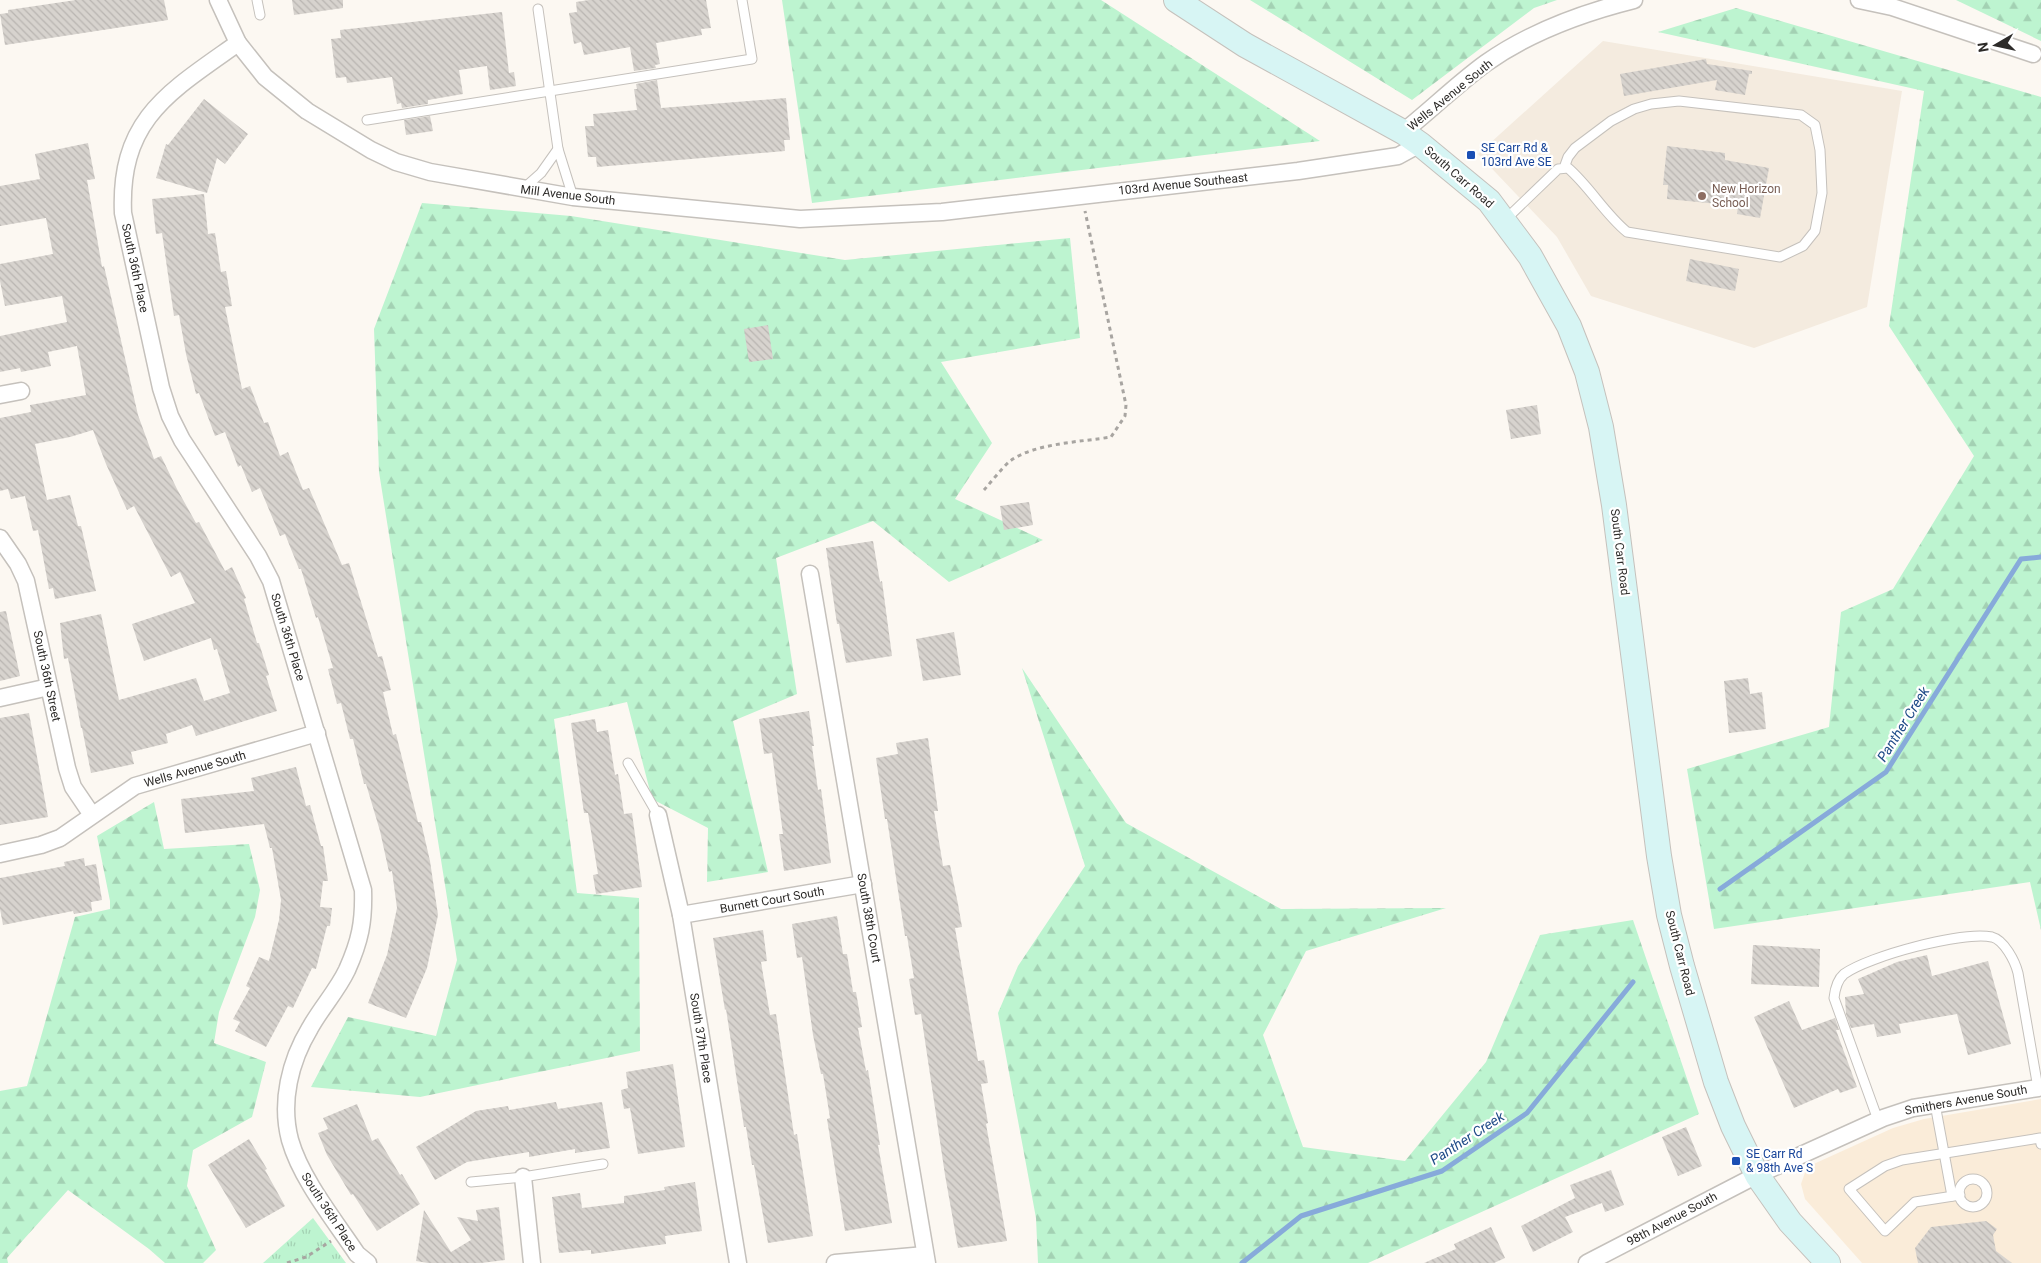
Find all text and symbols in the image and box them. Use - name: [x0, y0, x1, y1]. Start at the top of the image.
- north arrow: [1971, 20, 2021, 70]
- text: N: [1974, 41, 1992, 53]
- street label: Wells Avenue South: [1405, 56, 1495, 134]
- place label: SE Carr Rd & 103rd Ave SE: [1481, 141, 1552, 169]
- street label: South Carr Road: [1422, 143, 1496, 211]
- marker: SE Carr Rd & 103rd Ave SE: [1465, 149, 1477, 161]
- street label: 103rd Avenue Southeast: [1117, 170, 1249, 198]
- street label: Mill Avenue South: [520, 182, 616, 208]
- place label: New Horizon School: [1712, 182, 1781, 210]
- marker: New Horizon School: [1696, 190, 1708, 202]
- street label: South 36th Place: [119, 222, 151, 314]
- street label: South Carr Road: [1608, 508, 1632, 596]
- street label: South 36th Place: [268, 592, 308, 682]
- street label: South 36th Street: [31, 629, 64, 723]
- water label: Panther Creek: [1874, 683, 1933, 764]
- street label: Wells Avenue South: [143, 748, 247, 790]
- street label: South 38th Court: [854, 872, 884, 964]
- street label: Burnett Court South: [719, 884, 825, 916]
- street label: South Carr Road: [1663, 909, 1697, 997]
- street label: South 37th Place: [687, 992, 715, 1084]
- street label: Smithers Avenue South: [1904, 1082, 2028, 1118]
- water label: Panther Creek: [1427, 1108, 1508, 1168]
- place label: SE Carr Rd & 98th Ave S: [1746, 1147, 1813, 1175]
- marker: SE Carr Rd & 98th Ave S: [1730, 1155, 1742, 1167]
- street label: South 36th Place: [298, 1170, 360, 1254]
- street label: 98th Avenue South: [1624, 1189, 1720, 1249]

